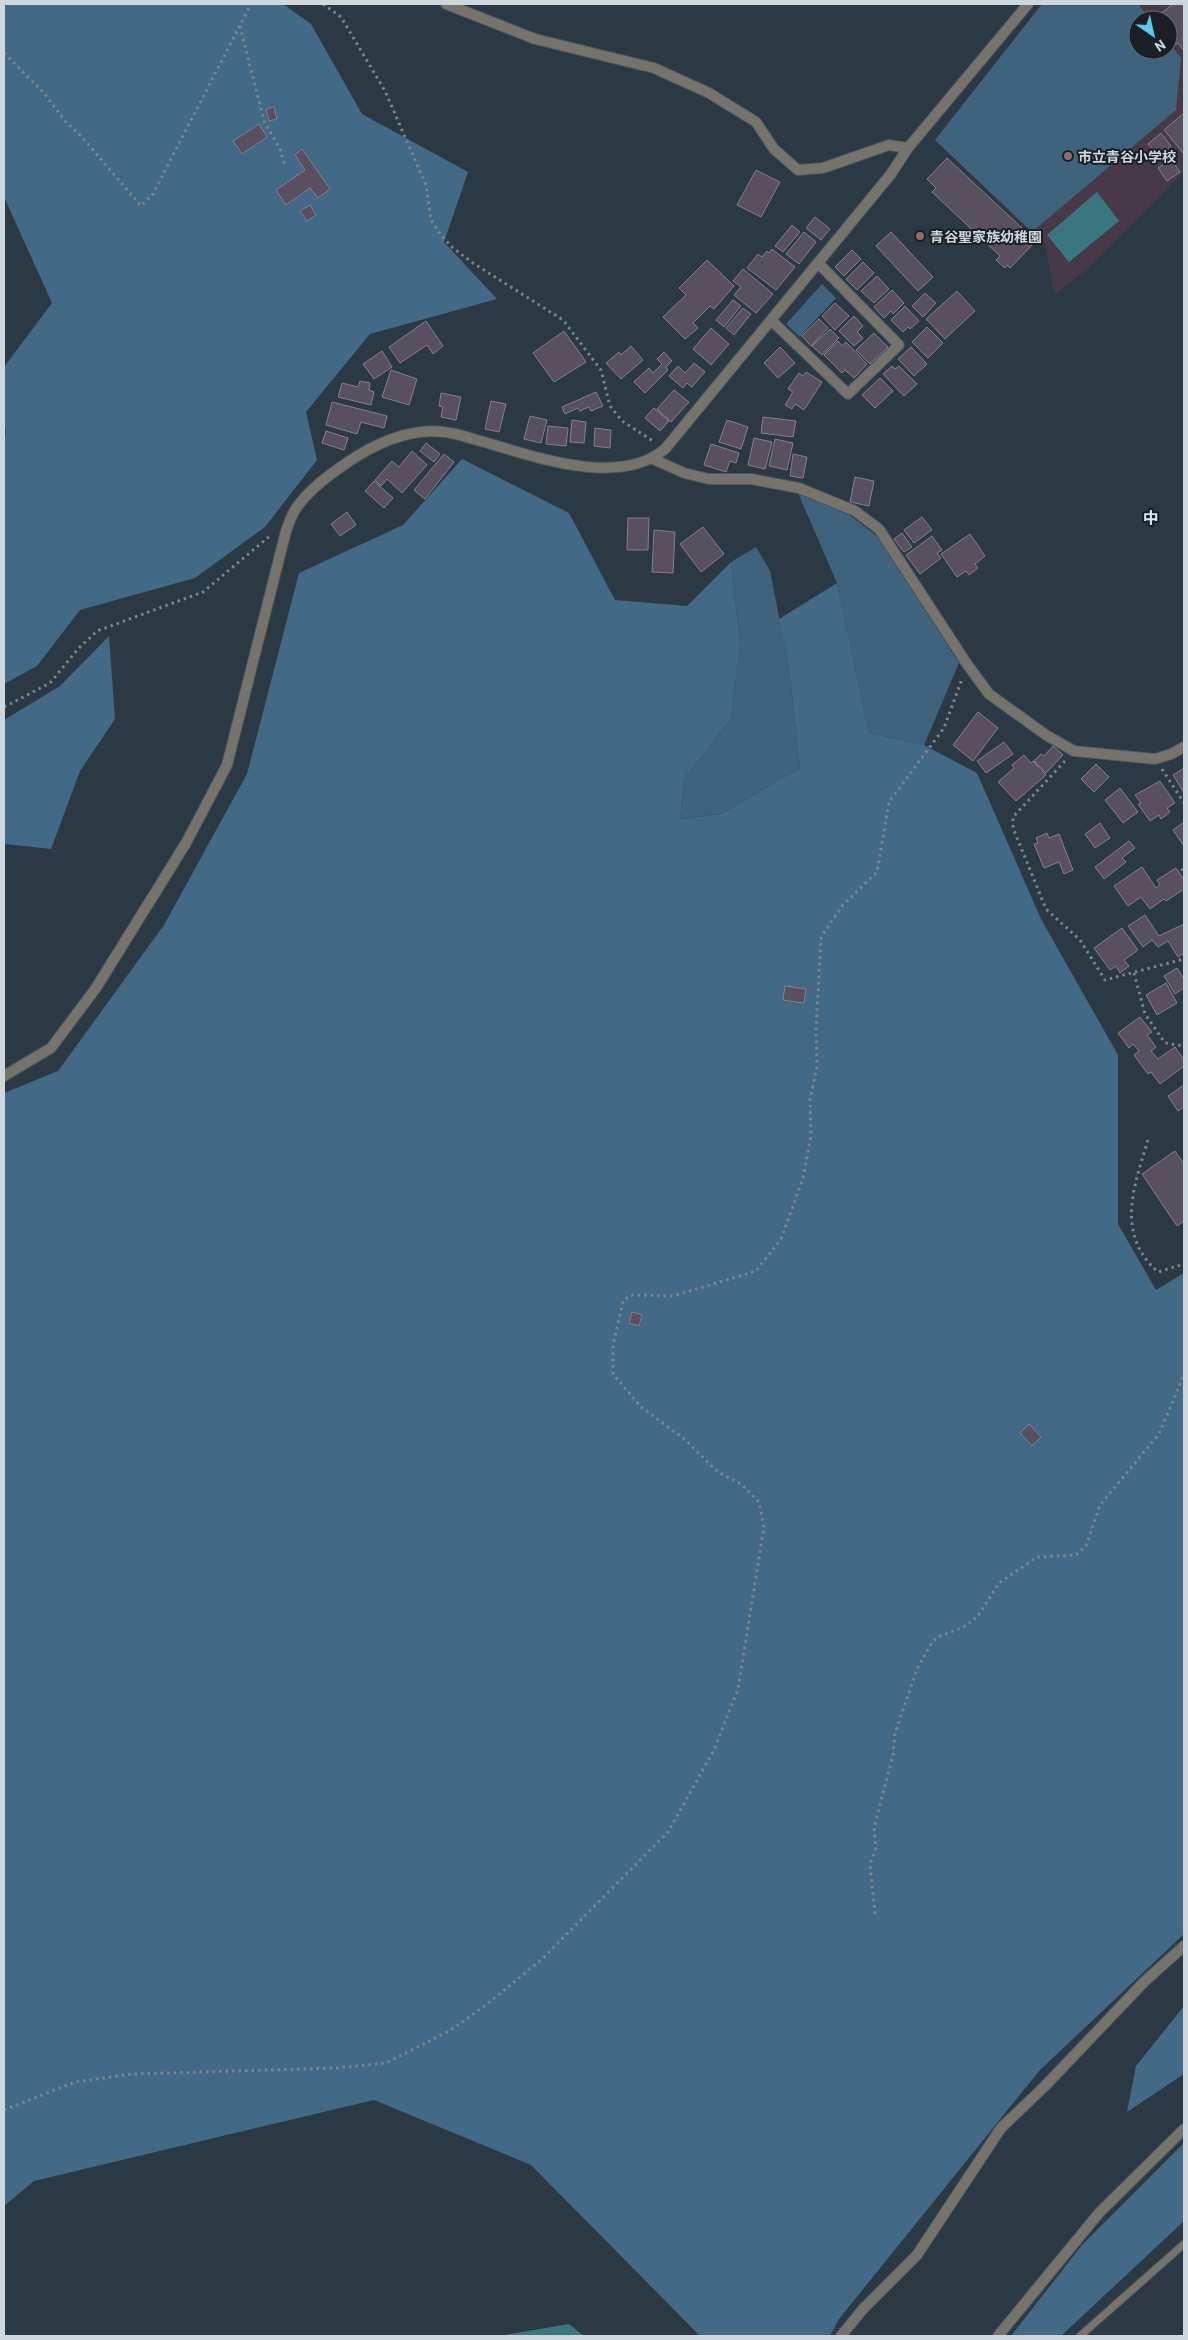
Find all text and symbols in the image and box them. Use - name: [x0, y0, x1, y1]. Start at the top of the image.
- north arrow: [1128, 10, 1178, 60]
- text: N: [1152, 37, 1169, 56]
- place label: 市立青谷小学校: [1078, 148, 1176, 165]
- marker: 市立青谷小学校: [1062, 150, 1074, 162]
- place label: 青谷聖家族幼稚園: [930, 228, 1042, 245]
- marker: 青谷聖家族幼稚園: [914, 230, 926, 242]
- district label: 中: [1143, 508, 1159, 527]

